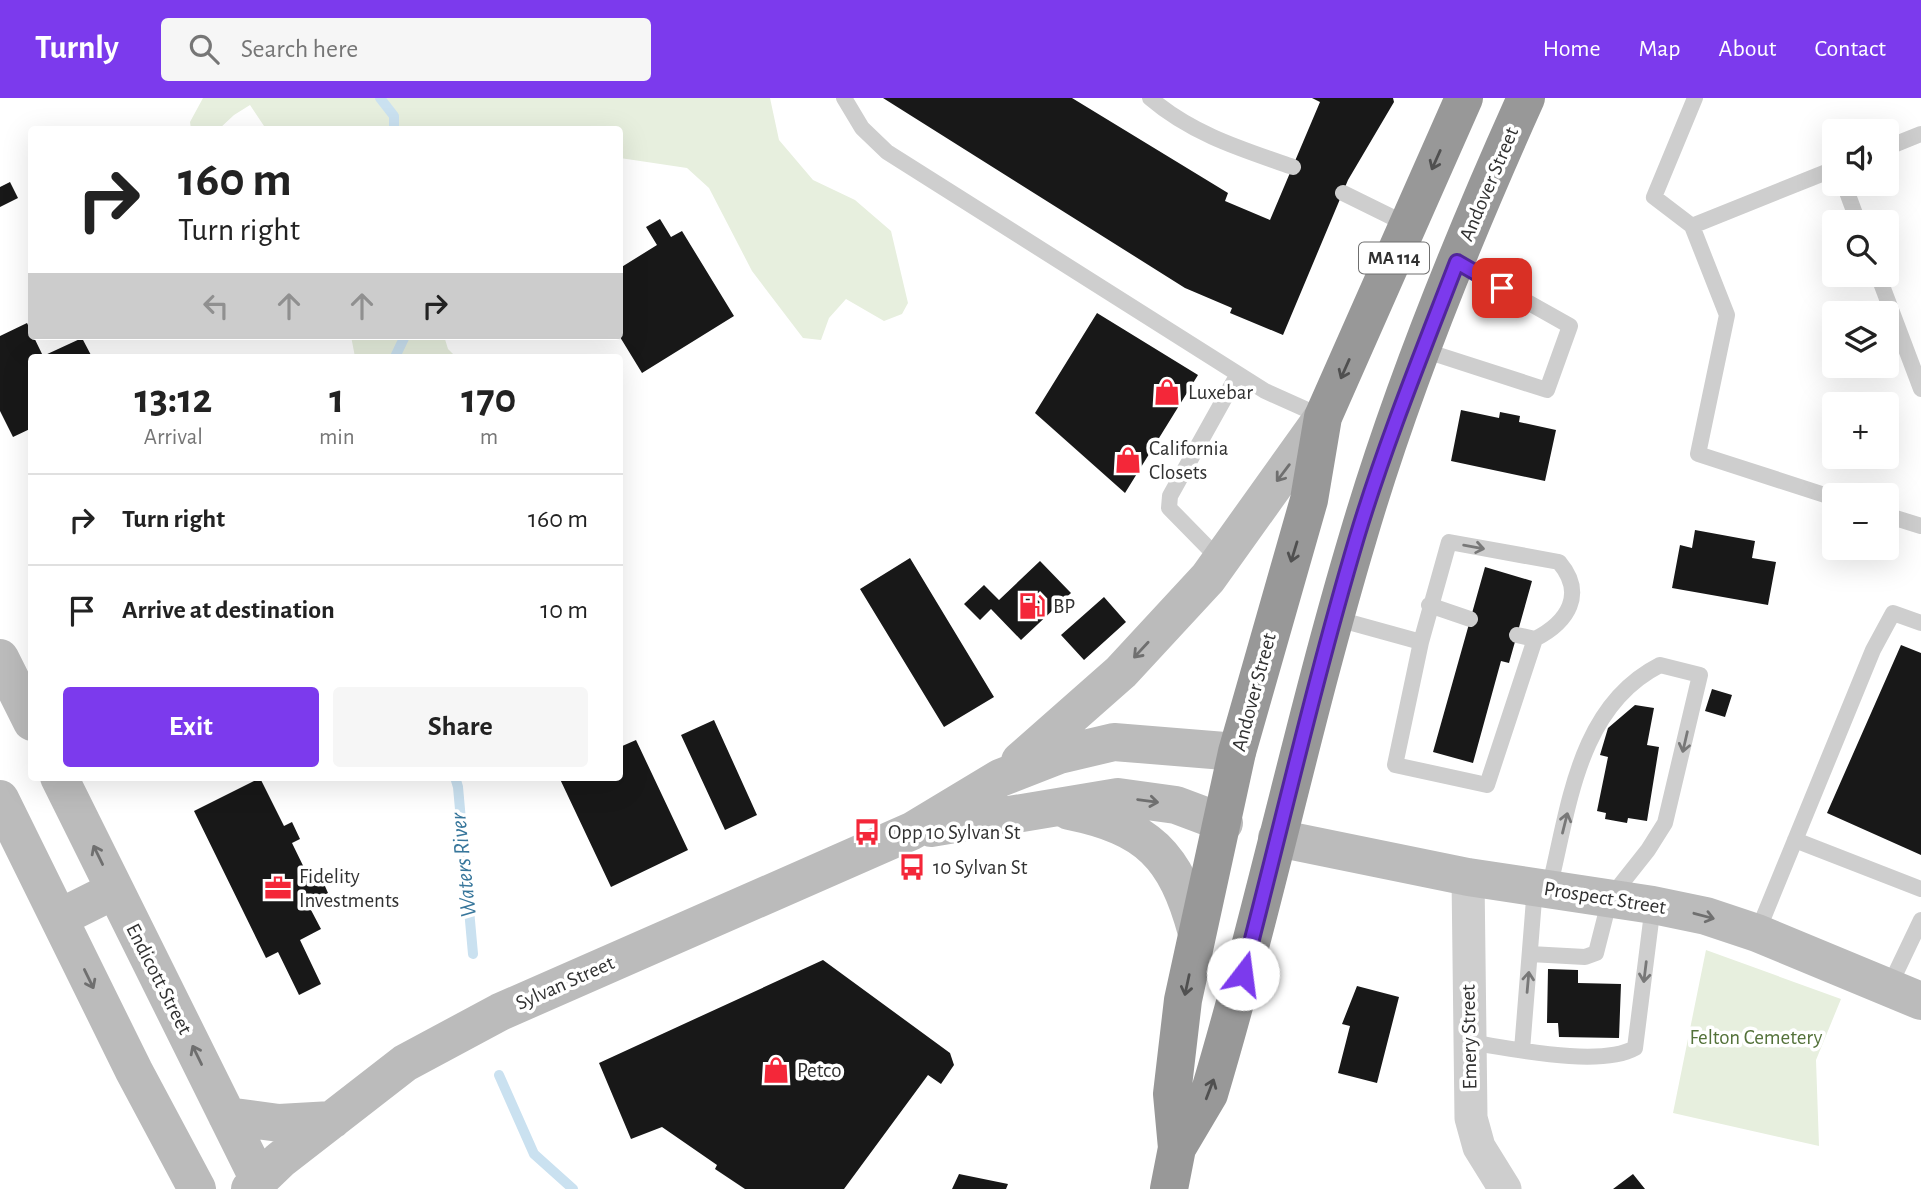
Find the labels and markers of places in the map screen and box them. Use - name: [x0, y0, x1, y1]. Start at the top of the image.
- pin: [1472, 258, 1532, 318]
- shop icon: Luxebar: [1152, 377, 1182, 407]
- place label: Luxebar: [1188, 382, 1253, 403]
- place label: California Closets: [1149, 438, 1229, 483]
- shop icon: California Closets: [1113, 445, 1143, 475]
- fuel station icon: BP: [1017, 591, 1047, 621]
- place label: BP: [1053, 596, 1075, 617]
- bus stop icon: Opp 10 Sylvan St: [852, 817, 882, 847]
- place label: Opp 10 Sylvan St: [888, 822, 1021, 843]
- bus stop icon: 10 Sylvan St: [897, 852, 927, 882]
- place label: 10 Sylvan St: [933, 857, 1028, 878]
- place label: Fidelity Investments: [299, 866, 399, 911]
- office icon: Fidelity Investments: [263, 873, 293, 903]
- shop icon: Petco: [761, 1055, 791, 1085]
- place label: Petco: [797, 1060, 842, 1081]

